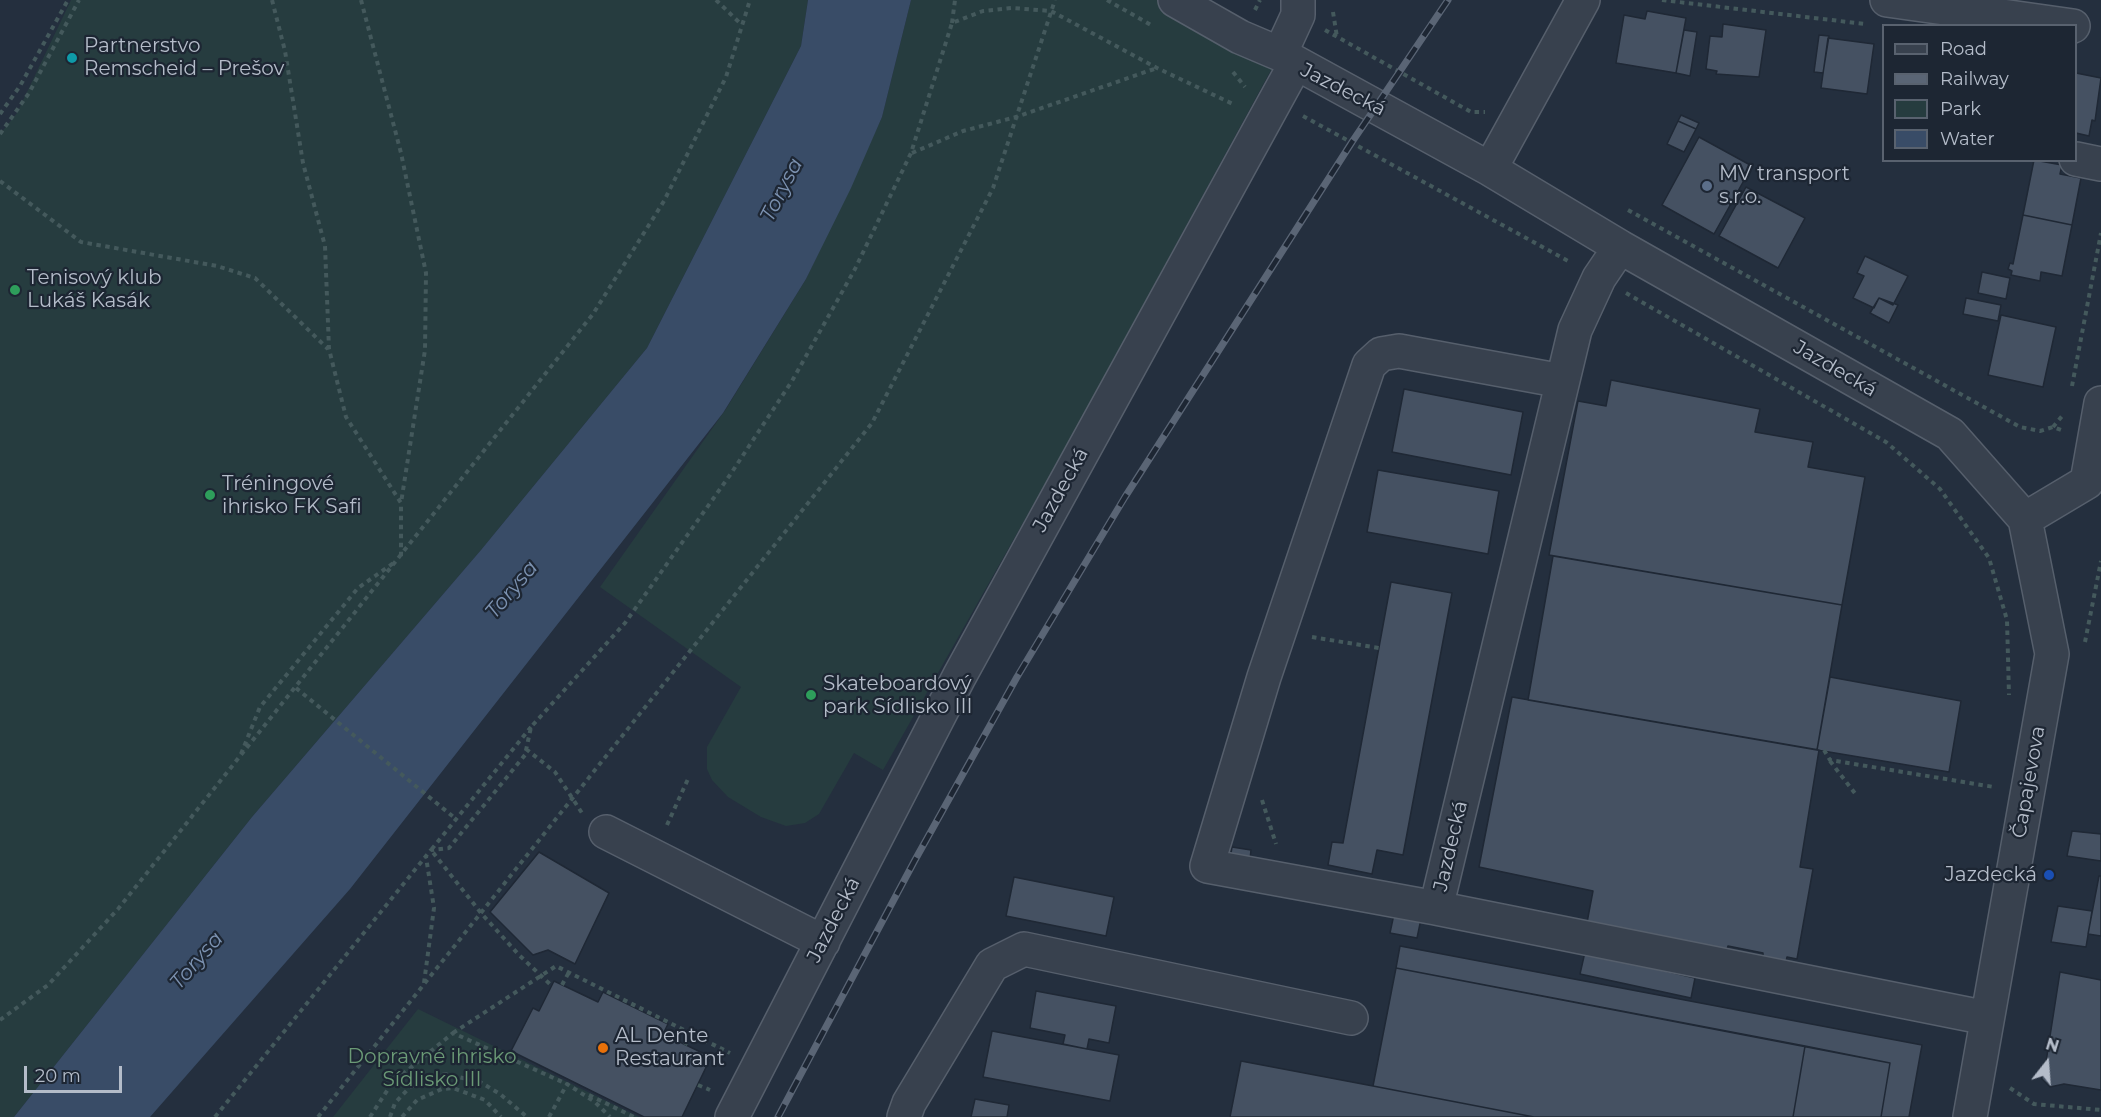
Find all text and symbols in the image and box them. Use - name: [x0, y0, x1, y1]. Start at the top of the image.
- legend: [1882, 24, 2077, 162]
- place label: Partnerstvo Remscheid – Prešov: [84, 34, 284, 81]
- text: Road: [1940, 38, 1987, 60]
- marker: Partnerstvo Remscheid – Prešov: [65, 51, 79, 65]
- street label: Jazdecká: [1296, 58, 1390, 122]
- text: Railway: [1940, 68, 2009, 90]
- text: Park: [1940, 98, 1981, 120]
- text: Water: [1940, 128, 1995, 150]
- water label: Torysa: [755, 154, 809, 226]
- place label: MV transport s.r.o.: [1719, 162, 1850, 209]
- marker: MV transport s.r.o.: [1700, 179, 1714, 193]
- place label: Tenisový klub Lukáš Kasák: [27, 266, 162, 313]
- marker: Tenisový klub Lukáš Kasák: [8, 283, 22, 297]
- street label: Jazdecká: [1789, 336, 1881, 402]
- street label: Jazdecká: [1028, 444, 1094, 536]
- place label: Tréningové ihrisko FK Safi: [222, 472, 362, 519]
- marker: Tréningové ihrisko FK Safi: [203, 488, 217, 502]
- water label: Torysa: [480, 556, 544, 624]
- place label: Skateboardový park Sídlisko III: [823, 672, 973, 719]
- marker: Skateboardový park Sídlisko III: [804, 688, 818, 702]
- street label: Čapajevova: [2007, 724, 2051, 840]
- street label: Jazdecká: [1429, 798, 1473, 894]
- place label: Jazdecká: [1945, 863, 2037, 887]
- marker: Jazdecká: [2042, 868, 2056, 882]
- street label: Jazdecká: [802, 873, 866, 967]
- water label: Torysa: [165, 927, 229, 995]
- place label: AL Dente Restaurant: [615, 1024, 725, 1071]
- north arrow: [2017, 1033, 2077, 1093]
- text: N: [2043, 1034, 2061, 1056]
- marker: AL Dente Restaurant: [596, 1041, 610, 1055]
- park label: Dopravné ihrisko Sídlisko III: [347, 1045, 517, 1092]
- scale bar: [27, 1054, 124, 1092]
- text: 20 m: [35, 1065, 81, 1087]

